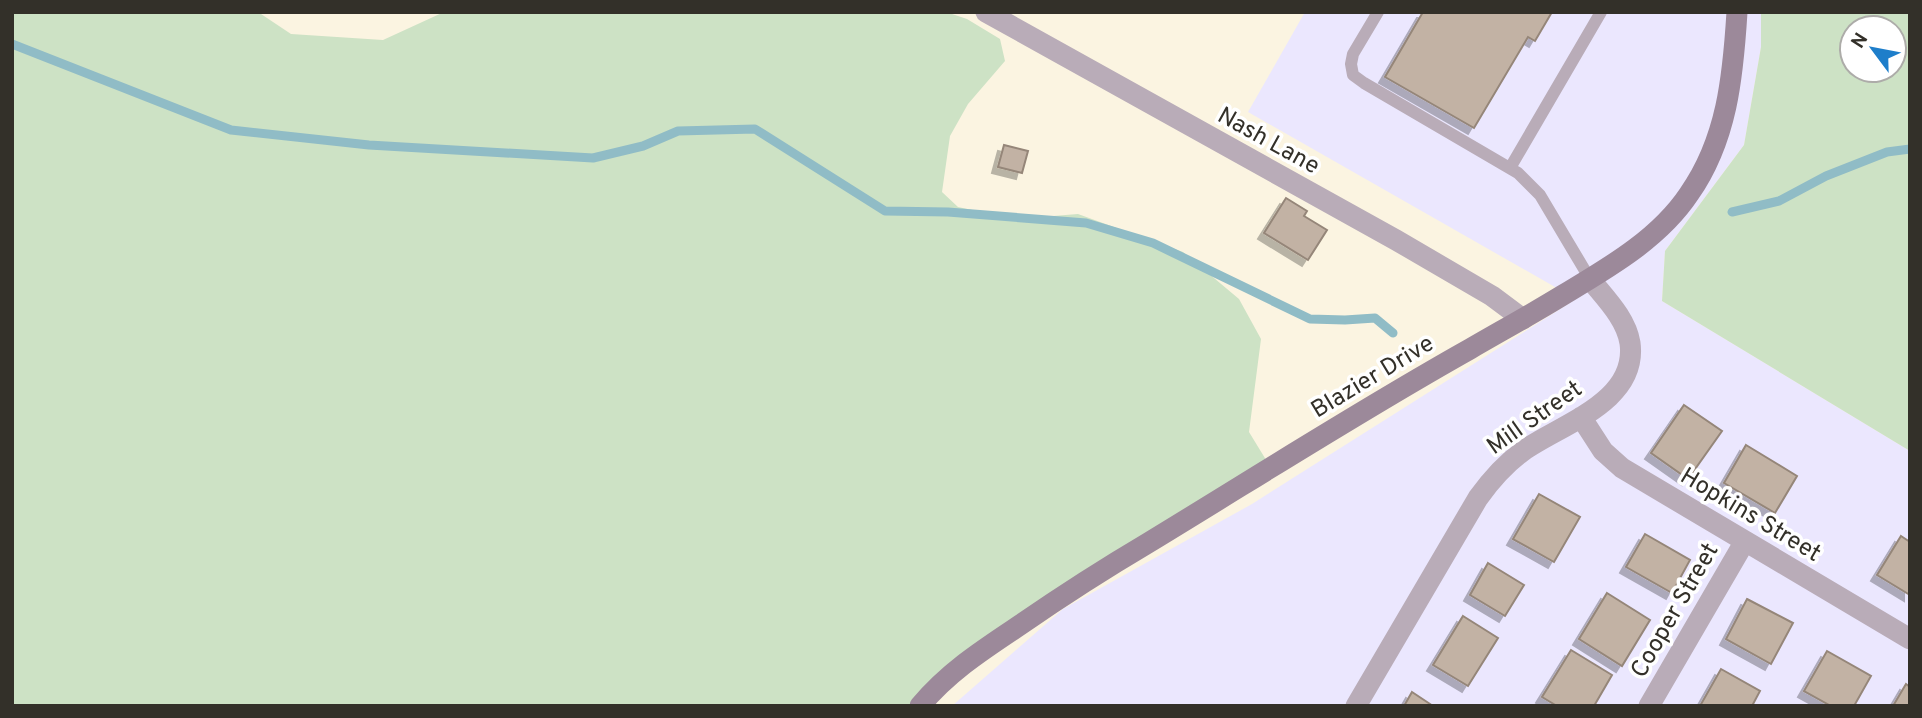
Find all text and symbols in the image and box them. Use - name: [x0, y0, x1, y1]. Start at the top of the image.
- north arrow: [1838, 14, 1908, 84]
- text: N: [1846, 29, 1874, 53]
- street label: Nash Lane: [1212, 101, 1324, 182]
- street label: Blazier Drive: [1306, 329, 1440, 426]
- street label: Mill Street: [1482, 375, 1589, 462]
- street label: Hopkins Street: [1674, 462, 1826, 570]
- street label: Cooper Street: [1625, 538, 1726, 684]

